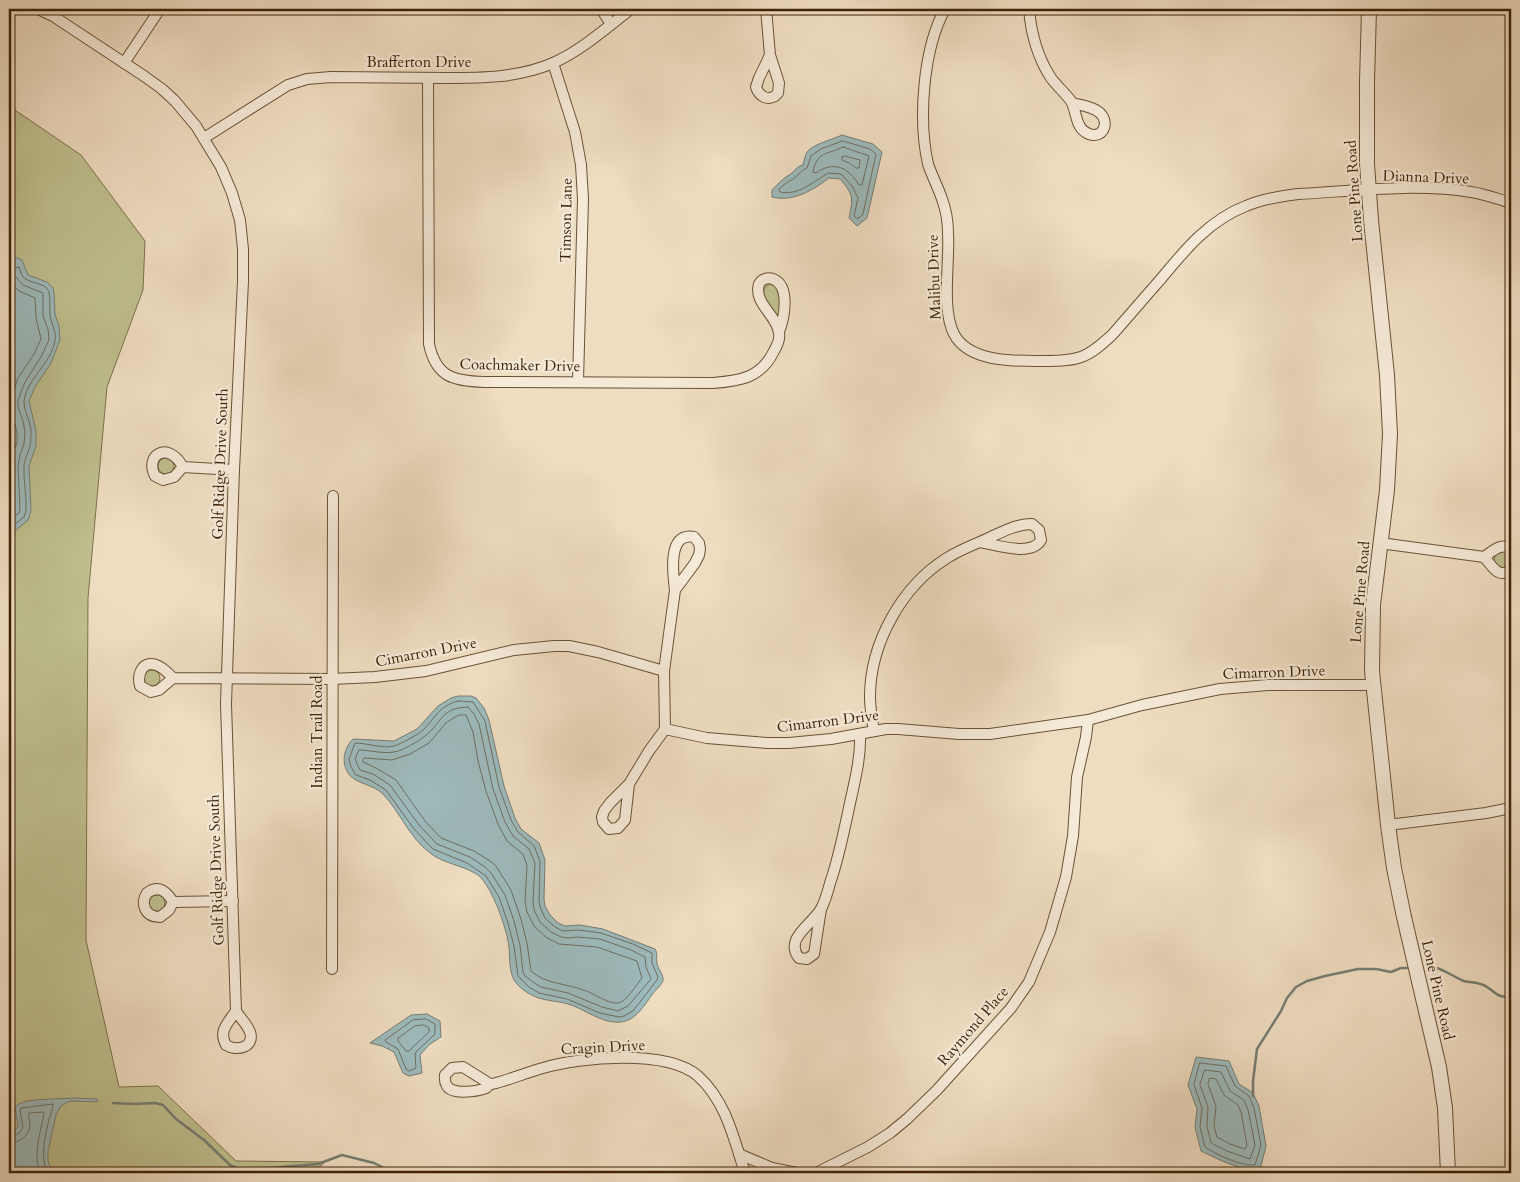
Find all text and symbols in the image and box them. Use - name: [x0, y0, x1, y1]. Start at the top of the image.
- street label: Brafferton Drive: [366, 52, 472, 72]
- street label: Lone Pine Road: [1340, 139, 1368, 243]
- street label: Dianna Drive: [1382, 165, 1470, 189]
- street label: Timson Lane: [555, 177, 577, 262]
- street label: Malibu Drive: [923, 234, 945, 320]
- street label: Coachmaker Drive: [459, 354, 581, 376]
- street label: Golf Ridge Drive South: [207, 387, 233, 540]
- street label: Lone Pine Road: [1346, 540, 1374, 644]
- street label: Cimarron Drive: [374, 632, 479, 672]
- street label: Cimarron Drive: [1222, 660, 1326, 684]
- street label: Indian Trail Road: [307, 676, 327, 788]
- street label: Cimarron Drive: [776, 705, 880, 737]
- street label: Golf Ridge Drive South: [203, 793, 229, 946]
- street label: Lone Pine Road: [1417, 938, 1459, 1042]
- street label: Raymond Place: [933, 982, 1013, 1070]
- street label: Cragin Drive: [560, 1035, 646, 1059]

